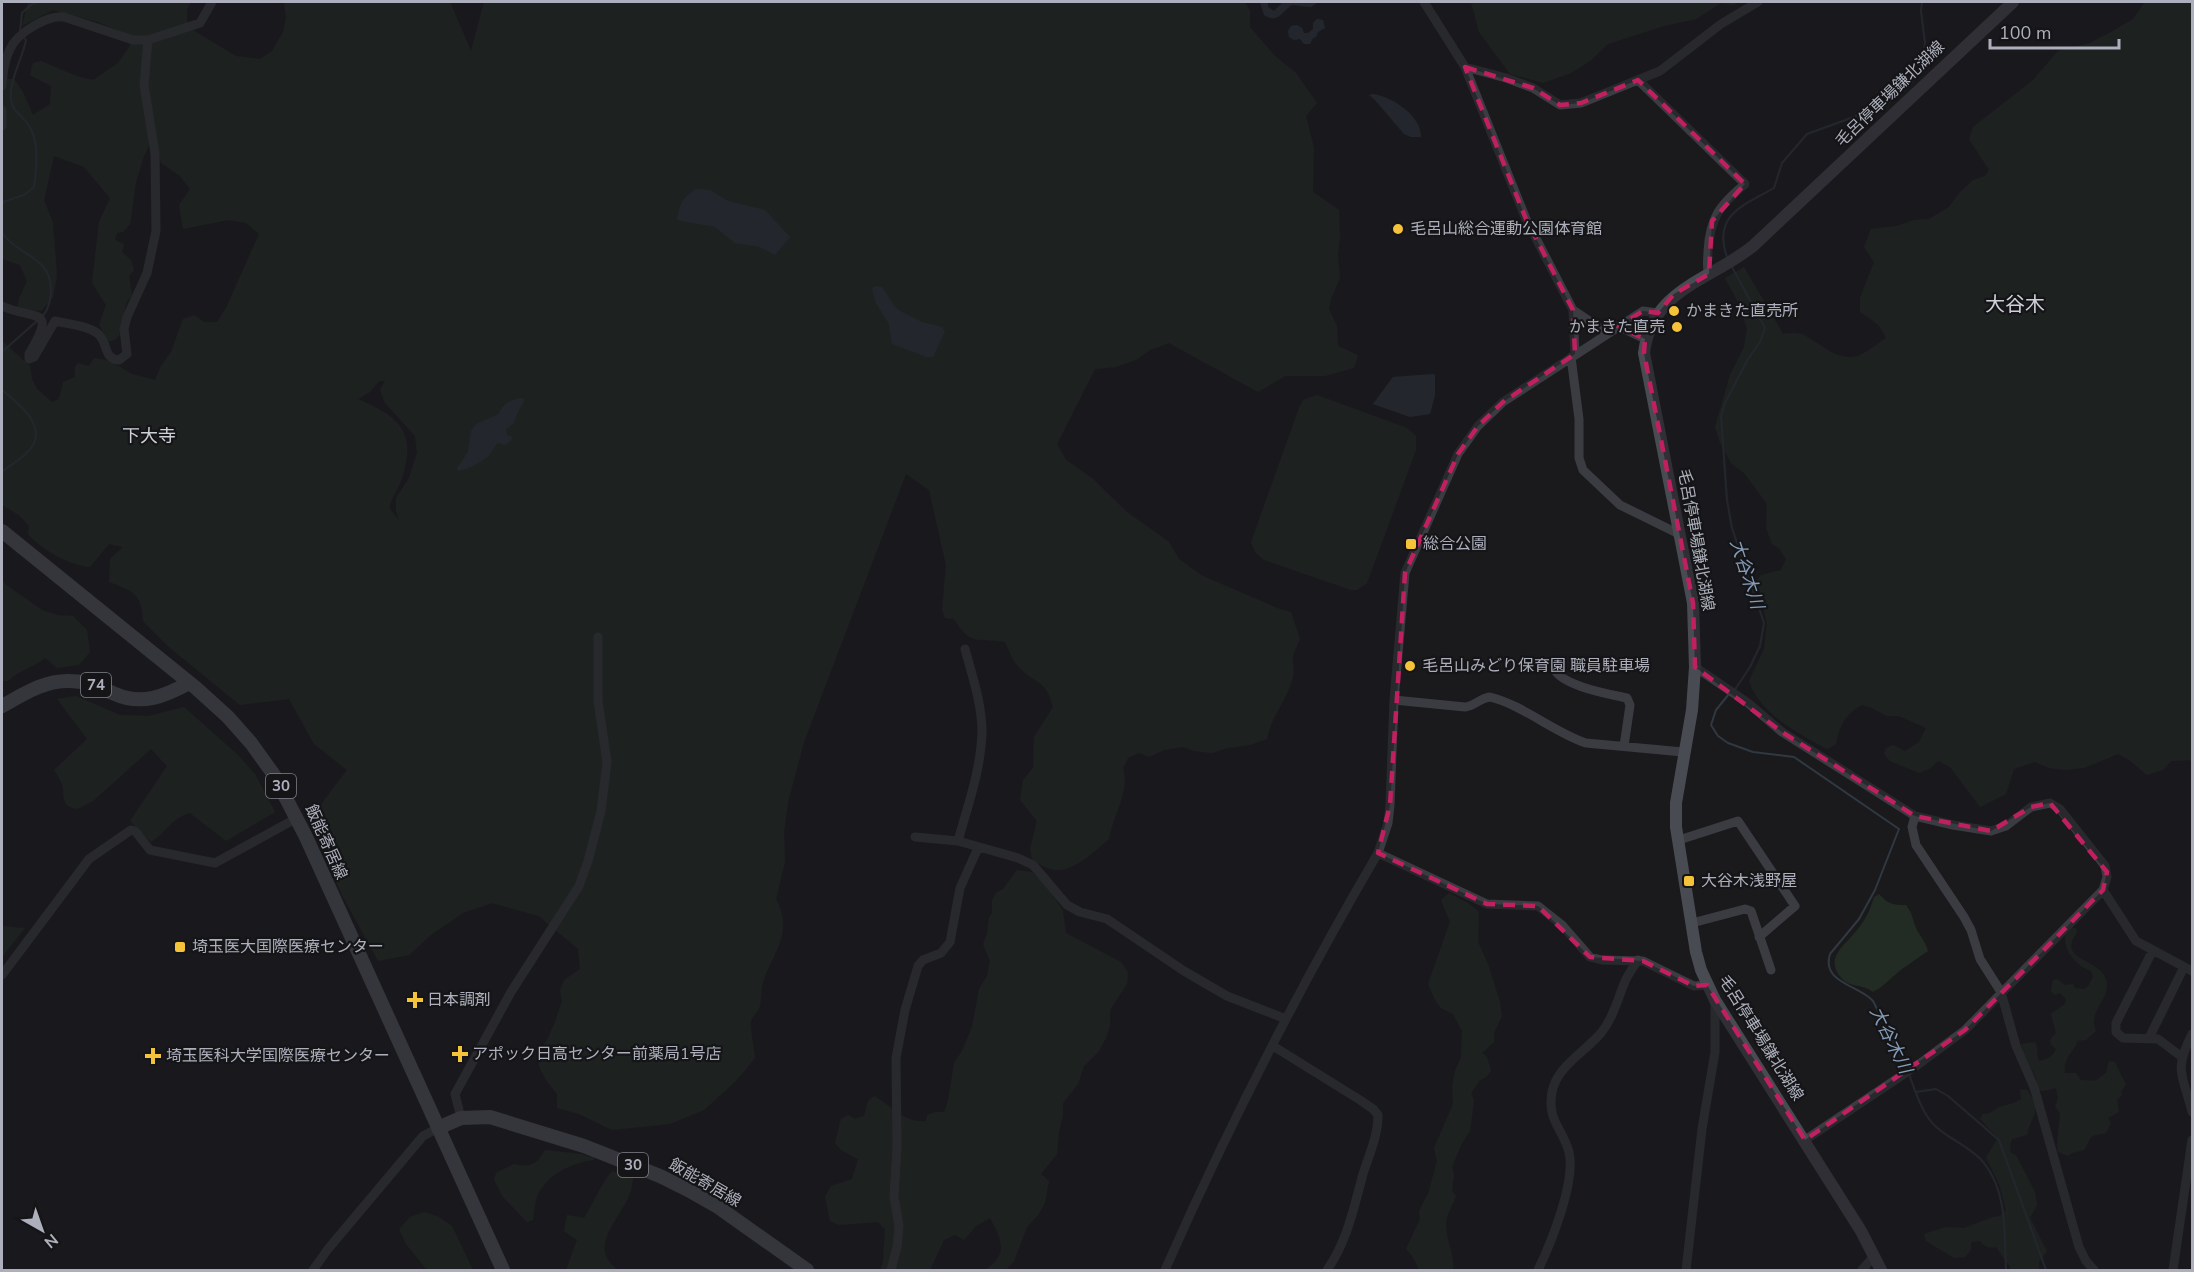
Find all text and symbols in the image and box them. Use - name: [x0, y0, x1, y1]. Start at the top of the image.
- scale bar: [1990, 12, 2119, 50]
- text: 100 m: [1999, 21, 2051, 45]
- street label: 毛呂停車場鎌北湖線: [1831, 36, 1949, 152]
- place label: 毛呂山総合運動公園体育館: [1410, 218, 1602, 240]
- marker: 毛呂山総合運動公園体育館: [1391, 222, 1405, 236]
- district label: 大谷木: [1985, 291, 2045, 318]
- place label: かまきた直売所: [1686, 300, 1798, 322]
- marker: かまきた直売所: [1667, 304, 1681, 318]
- place label: かまきた直売: [1569, 316, 1665, 338]
- marker: かまきた直売: [1670, 320, 1684, 334]
- district label: 下大寺: [122, 424, 176, 448]
- street label: 毛呂停車場鎌北湖線: [1673, 467, 1719, 613]
- place label: 総合公園: [1423, 533, 1487, 555]
- water label: 大谷木川: [1724, 536, 1770, 614]
- marker: 総合公園: [1404, 537, 1418, 551]
- place label: 毛呂山みどり保育園 職員駐車場: [1422, 655, 1650, 677]
- marker: 毛呂山みどり保育園 職員駐車場: [1403, 659, 1417, 673]
- road number: 74: [81, 673, 111, 697]
- road number: 30: [266, 774, 296, 798]
- street label: 飯能寄居線: [300, 801, 352, 883]
- place label: 大谷木浅野屋: [1701, 870, 1797, 892]
- marker: 大谷木浅野屋: [1682, 874, 1696, 888]
- place label: 埼玉医大国際医療センター: [192, 936, 384, 958]
- marker: 埼玉医大国際医療センター: [173, 940, 187, 954]
- street label: 毛呂停車場鎌北湖線: [1714, 971, 1808, 1105]
- place label: 日本調剤: [427, 989, 491, 1011]
- marker: 日本調剤: [408, 993, 422, 1007]
- water label: 大谷木川: [1864, 1002, 1918, 1079]
- place label: アポック日高センター前薬局1号店: [472, 1043, 722, 1065]
- place label: 埼玉医科大学国際医療センター: [166, 1045, 390, 1067]
- marker: 埼玉医科大学国際医療センター: [144, 1047, 162, 1065]
- marker: アポック日高センター前薬局1号店: [453, 1047, 467, 1061]
- road number: 30: [618, 1153, 648, 1177]
- street label: 飯能寄居線: [665, 1153, 745, 1213]
- north arrow: [12, 1200, 72, 1260]
- text: N: [39, 1228, 63, 1253]

